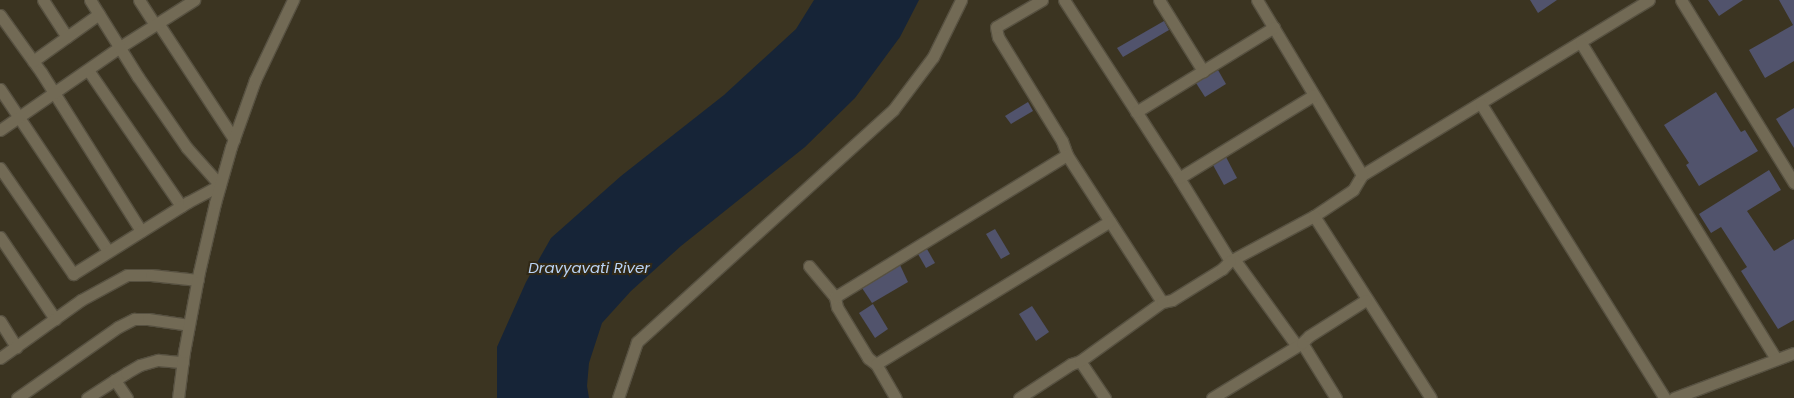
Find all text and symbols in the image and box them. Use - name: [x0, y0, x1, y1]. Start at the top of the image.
- water label: Dravyavati River: [528, 259, 650, 277]

